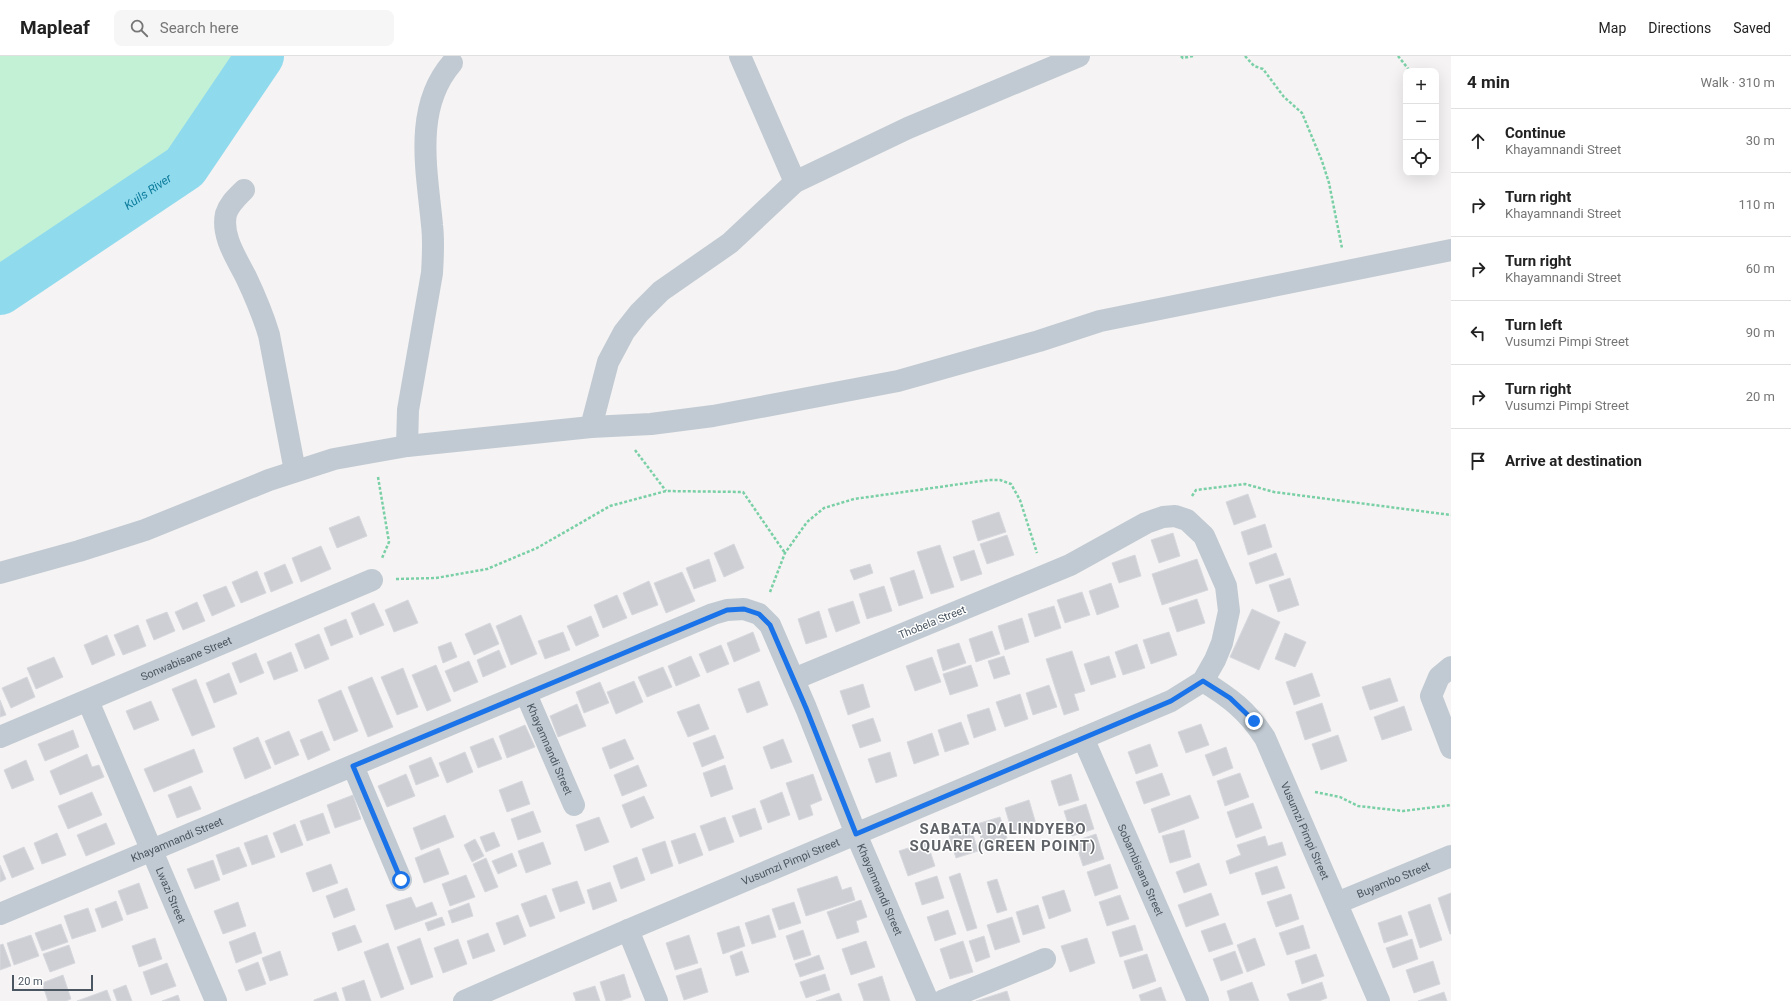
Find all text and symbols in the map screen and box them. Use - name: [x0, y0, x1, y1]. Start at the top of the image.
- search box: [114, 10, 394, 46]
- text: Mapleaf: [20, 16, 90, 39]
- icon: search: [128, 17, 150, 39]
- text: Search here: [160, 19, 239, 37]
- text: Map: [1599, 20, 1626, 36]
- text: Directions: [1648, 20, 1711, 36]
- text: Saved: [1733, 20, 1771, 36]
- map controls: [1403, 68, 1439, 176]
- button: +: [1403, 68, 1439, 104]
- text: 4 min: [1467, 72, 1510, 92]
- text: Walk · 310 m: [1700, 75, 1775, 90]
- button: −: [1403, 104, 1439, 140]
- text: Continue: [1505, 124, 1566, 142]
- icon: ahead: [1467, 130, 1489, 152]
- text: 30 m: [1746, 133, 1775, 148]
- button: locate: [1403, 140, 1439, 176]
- text: Khayamnandi Street: [1505, 142, 1621, 157]
- water label: Kuils River: [122, 170, 175, 213]
- text: Turn right: [1505, 188, 1571, 206]
- icon: right: [1467, 194, 1489, 216]
- text: 110 m: [1738, 197, 1775, 212]
- text: Khayamnandi Street: [1505, 206, 1621, 221]
- text: Turn right: [1505, 252, 1571, 270]
- icon: right: [1467, 258, 1489, 280]
- text: 60 m: [1746, 261, 1775, 276]
- text: Khayamnandi Street: [1505, 270, 1621, 285]
- text: Turn left: [1505, 316, 1562, 334]
- icon: left: [1467, 322, 1489, 344]
- text: 90 m: [1746, 325, 1775, 340]
- text: Vusumzi Pimpi Street: [1505, 334, 1629, 349]
- text: Turn right: [1505, 380, 1571, 398]
- icon: right: [1467, 386, 1489, 408]
- text: 20 m: [1746, 389, 1775, 404]
- text: Vusumzi Pimpi Street: [1505, 398, 1629, 413]
- icon: arrive: [1467, 450, 1489, 472]
- text: Arrive at destination: [1505, 452, 1642, 470]
- street label: Thobela Street: [897, 603, 968, 642]
- street label: Sonwabisane Street: [139, 634, 234, 684]
- street label: Khayamnandi Street: [524, 701, 575, 797]
- route end: [1245, 712, 1263, 730]
- street label: Vusumzi Pimpi Street: [1278, 780, 1332, 882]
- street label: Khayamnandi Street: [129, 815, 225, 865]
- district label: SABATA DALINDYEBO SQUARE (GREEN POINT): [910, 820, 1096, 855]
- street label: Sobambisana Street: [1114, 822, 1166, 918]
- street label: Vusumzi Pimpi Street: [740, 835, 842, 888]
- street label: Khayamnandi Street: [854, 842, 905, 938]
- street label: Buyambo Street: [1355, 859, 1432, 901]
- street label: Lwazi Street: [153, 865, 188, 926]
- route start: [392, 871, 410, 889]
- scale bar: [12, 973, 93, 992]
- text: 20 m: [18, 975, 43, 988]

